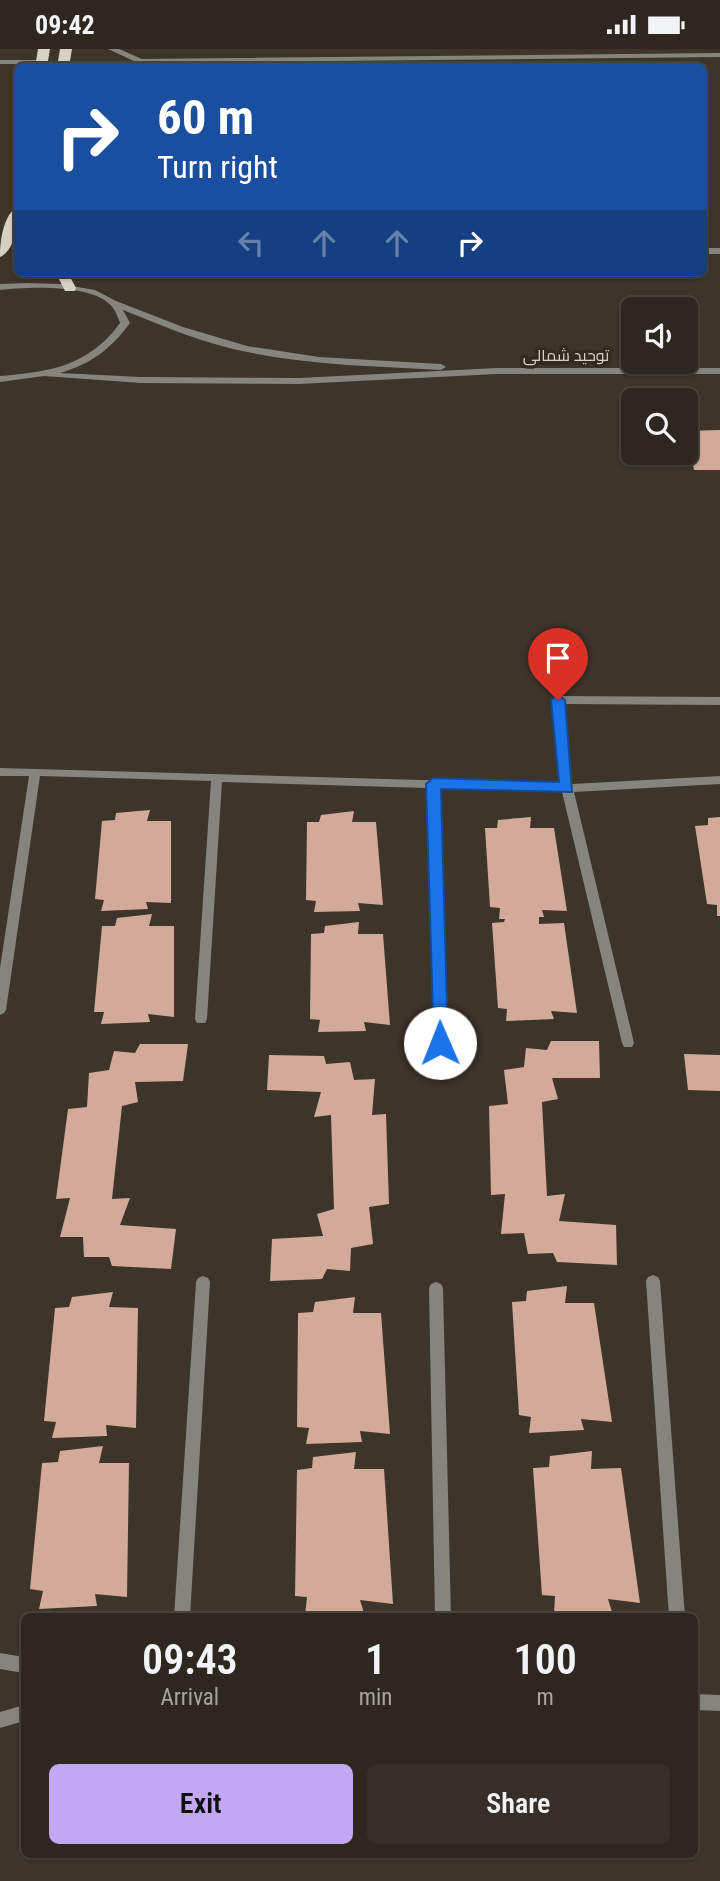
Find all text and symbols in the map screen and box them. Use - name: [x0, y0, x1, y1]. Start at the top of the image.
- text: 09:42: [35, 10, 95, 40]
- text: 60 m: [157, 89, 254, 146]
- icon: right: [42, 91, 133, 182]
- text: Turn right: [157, 148, 278, 186]
- icon: left: [232, 224, 270, 262]
- icon: ahead: [305, 224, 343, 262]
- icon: ahead: [378, 224, 416, 262]
- icon: right: [451, 224, 489, 262]
- map controls: [621, 297, 698, 465]
- button: sound: [621, 297, 698, 374]
- street label: توحید شمالی: [523, 346, 610, 366]
- button: search: [621, 388, 698, 465]
- pin: [528, 628, 588, 700]
- icon: arrive: [539, 639, 577, 677]
- position arrow: [403, 1006, 477, 1080]
- text: 09:43: [142, 1635, 238, 1684]
- text: 1: [365, 1635, 386, 1684]
- text: 100: [514, 1635, 577, 1684]
- text: Arrival: [161, 1684, 219, 1711]
- text: min: [359, 1684, 392, 1711]
- text: m: [537, 1684, 554, 1711]
- button: Exit: [49, 1764, 353, 1844]
- button: Share: [367, 1764, 670, 1844]

